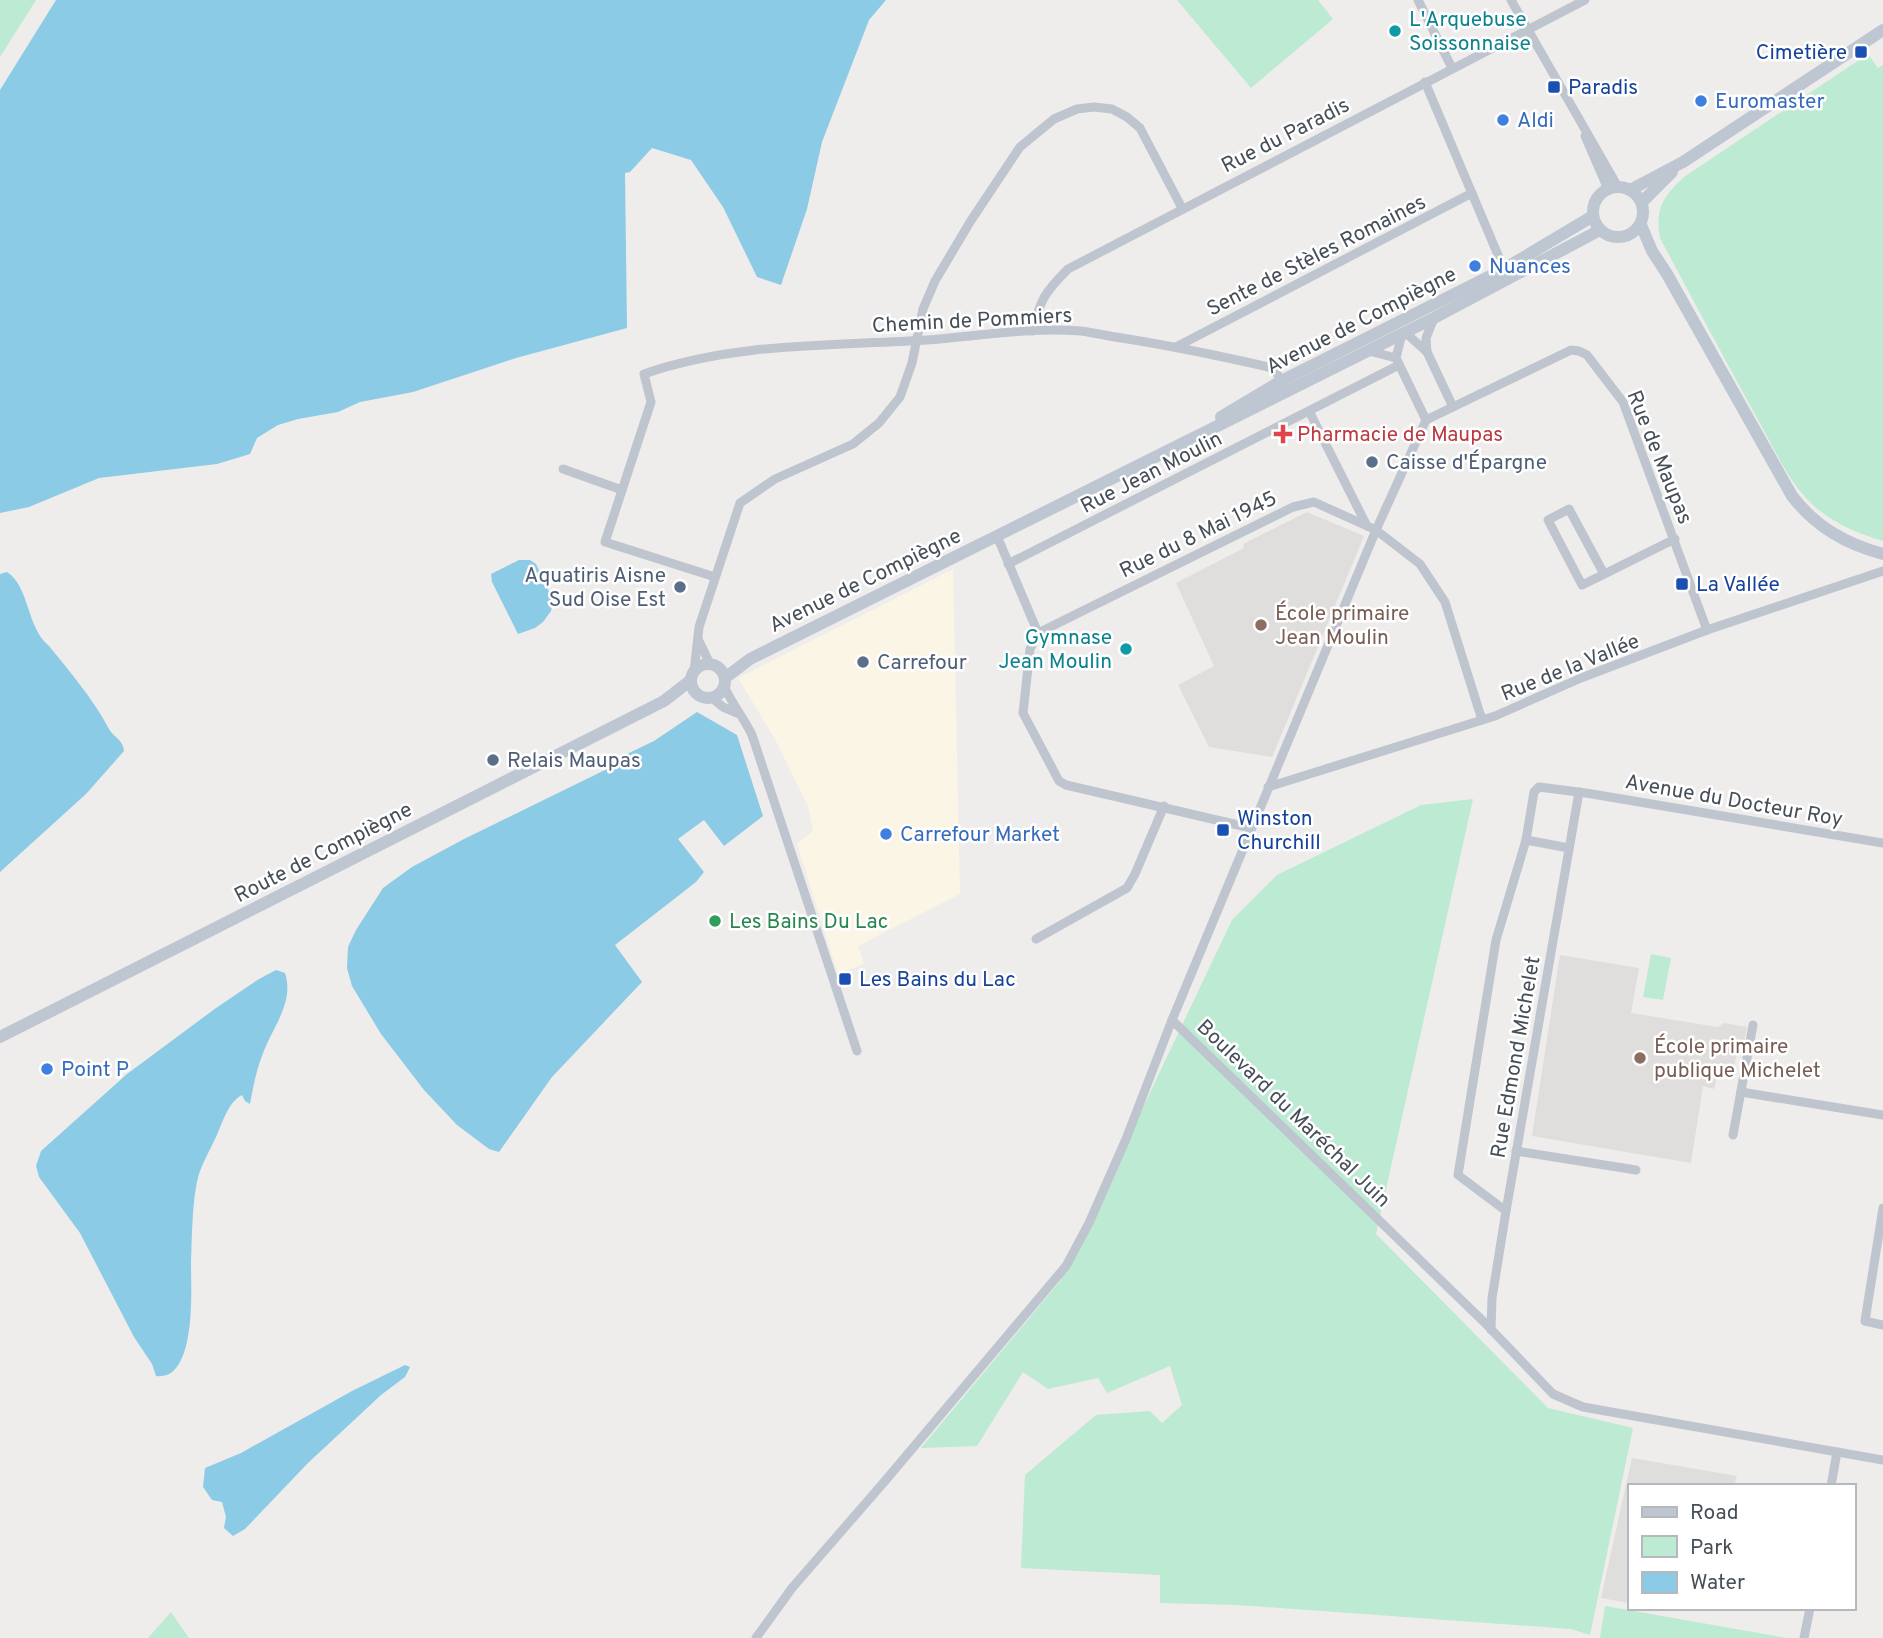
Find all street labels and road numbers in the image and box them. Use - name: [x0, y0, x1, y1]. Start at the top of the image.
- street label: Rue du Paradis: [1217, 92, 1354, 180]
- street label: Sente de Stèles Romaines: [1203, 189, 1431, 323]
- street label: Avenue de Compiègne: [1262, 262, 1462, 381]
- street label: Chemin de Pommiers: [871, 303, 1073, 340]
- street label: Rue de Maupas: [1620, 387, 1698, 528]
- street label: Rue Jean Moulin: [1076, 426, 1227, 521]
- street label: Rue du 8 Mai 1945: [1115, 486, 1282, 585]
- street label: Avenue de Compiègne: [765, 523, 966, 640]
- street label: Rue de la Vallée: [1497, 628, 1644, 708]
- street label: Avenue du Docteur Roy: [1623, 769, 1845, 834]
- street label: Route de Compiègne: [230, 797, 417, 910]
- street label: Rue Edmond Michelet: [1485, 954, 1548, 1160]
- street label: Boulevard du Maréchal Juin: [1190, 1014, 1396, 1214]

